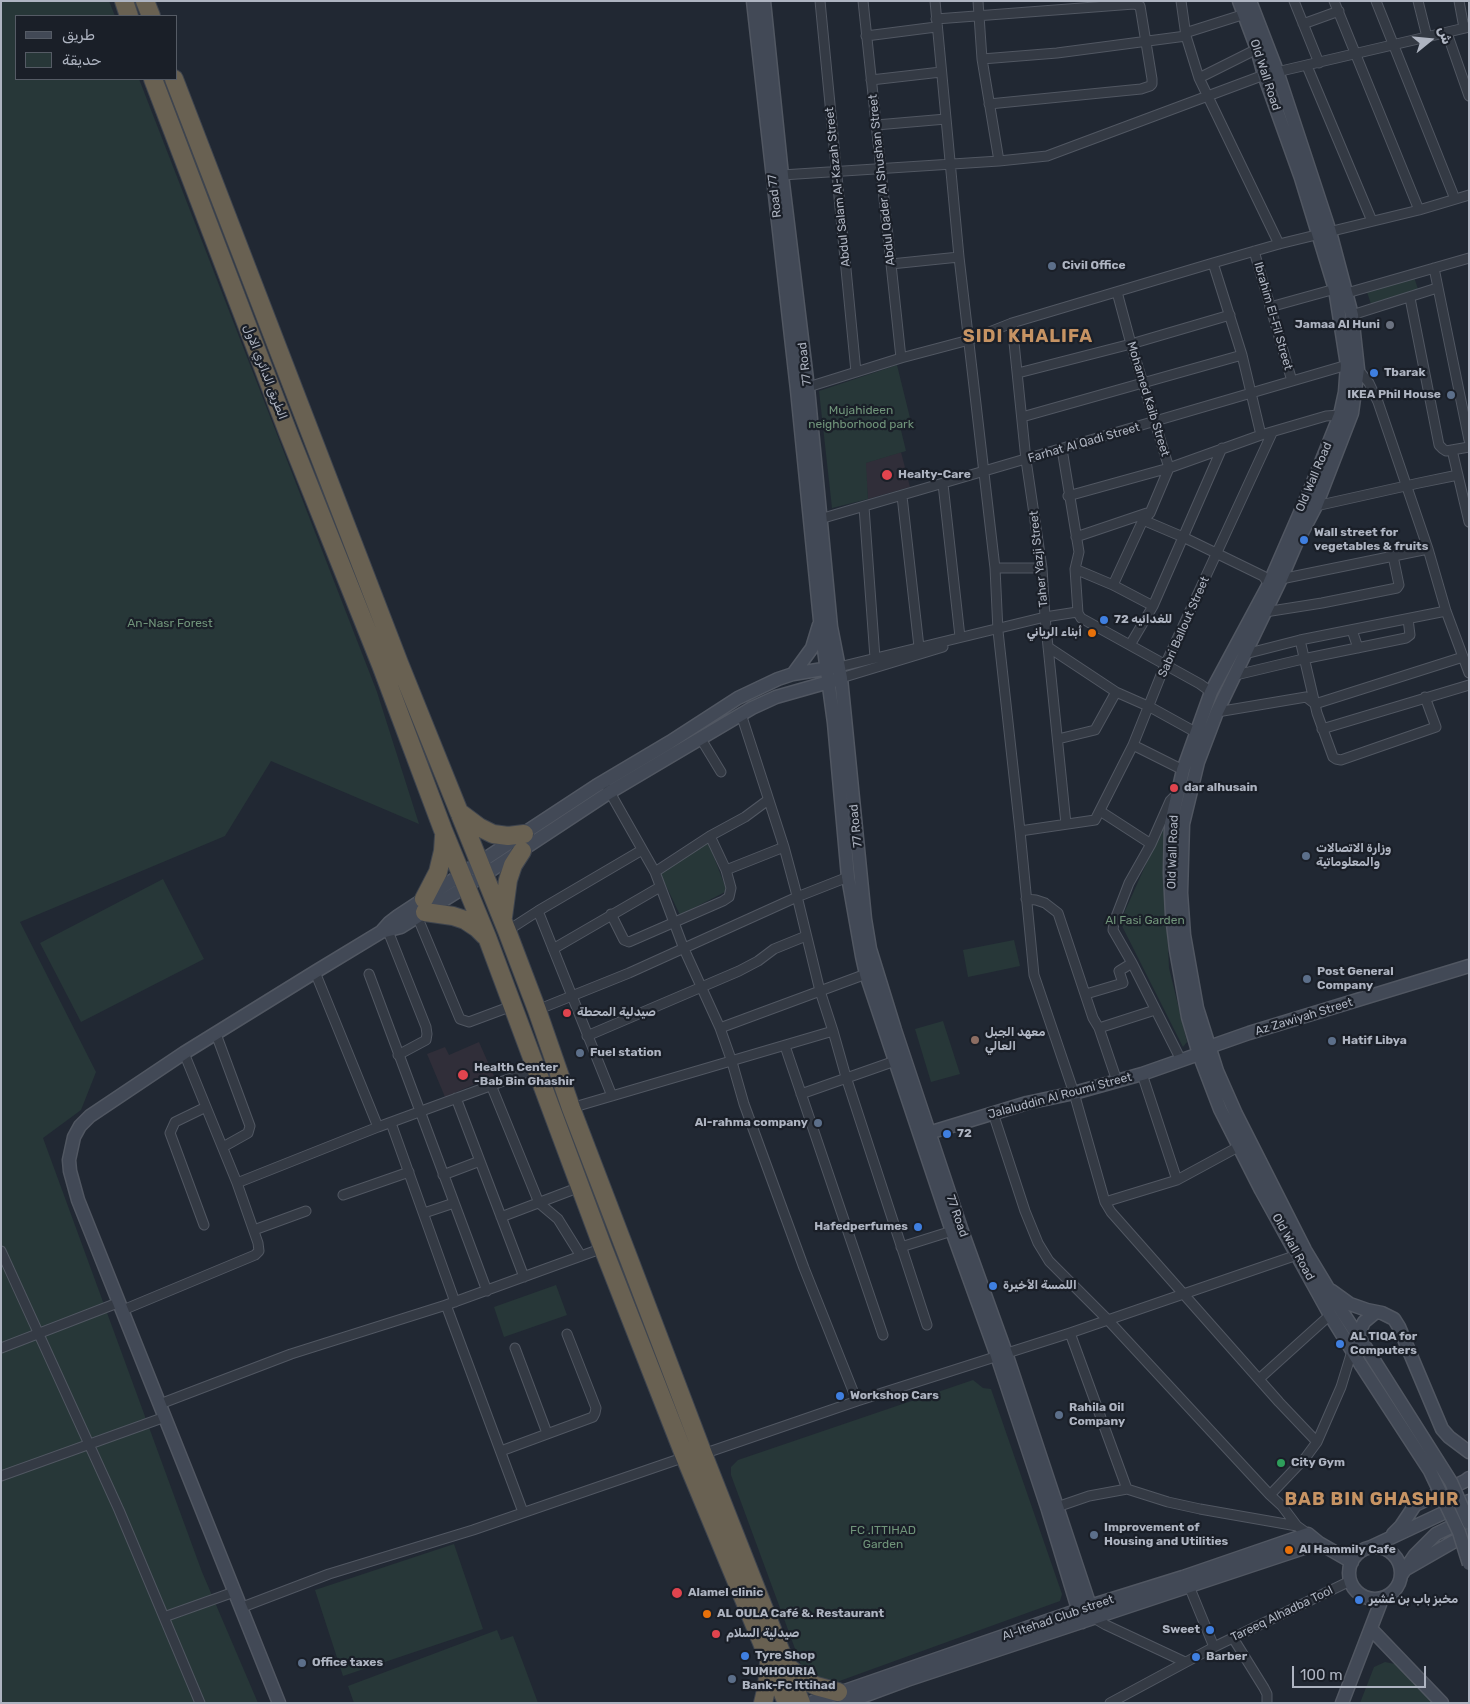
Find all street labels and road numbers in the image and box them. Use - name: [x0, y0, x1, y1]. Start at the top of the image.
- street label: Old Wall Road: [1247, 37, 1283, 113]
- street label: Abdul Qader Al Shushan Street: [866, 94, 898, 266]
- street label: Abdul Salam Al-Kazah Street: [822, 106, 854, 268]
- street label: Road 77: [765, 173, 785, 219]
- street label: Ibrahim El-Fil Street: [1251, 260, 1295, 372]
- street label: الطريق الدائري الاول: [240, 322, 290, 422]
- street label: Mohamed Kaib Street: [1124, 340, 1172, 458]
- street label: 77 Road: [795, 341, 815, 387]
- street label: Farhat Al Qadi Street: [1026, 420, 1142, 466]
- street label: Old Wall Road: [1293, 440, 1335, 514]
- street label: Taher Yazji Street: [1027, 510, 1051, 608]
- street label: Sabri Ballout Street: [1155, 574, 1213, 680]
- street label: 77 Road: [847, 804, 865, 848]
- street label: Old Wall Road: [1165, 815, 1181, 889]
- street label: Az Zawiyah Street: [1253, 995, 1355, 1039]
- street label: Jalaluddin Al Roumi Street: [987, 1070, 1133, 1122]
- street label: 77 Road: [943, 1193, 971, 1239]
- street label: Old Wall Road: [1269, 1211, 1317, 1283]
- street label: Tareeq Alhadba Tool: [1229, 1583, 1335, 1645]
- street label: Al-Itehad Club street: [1000, 1592, 1116, 1644]

